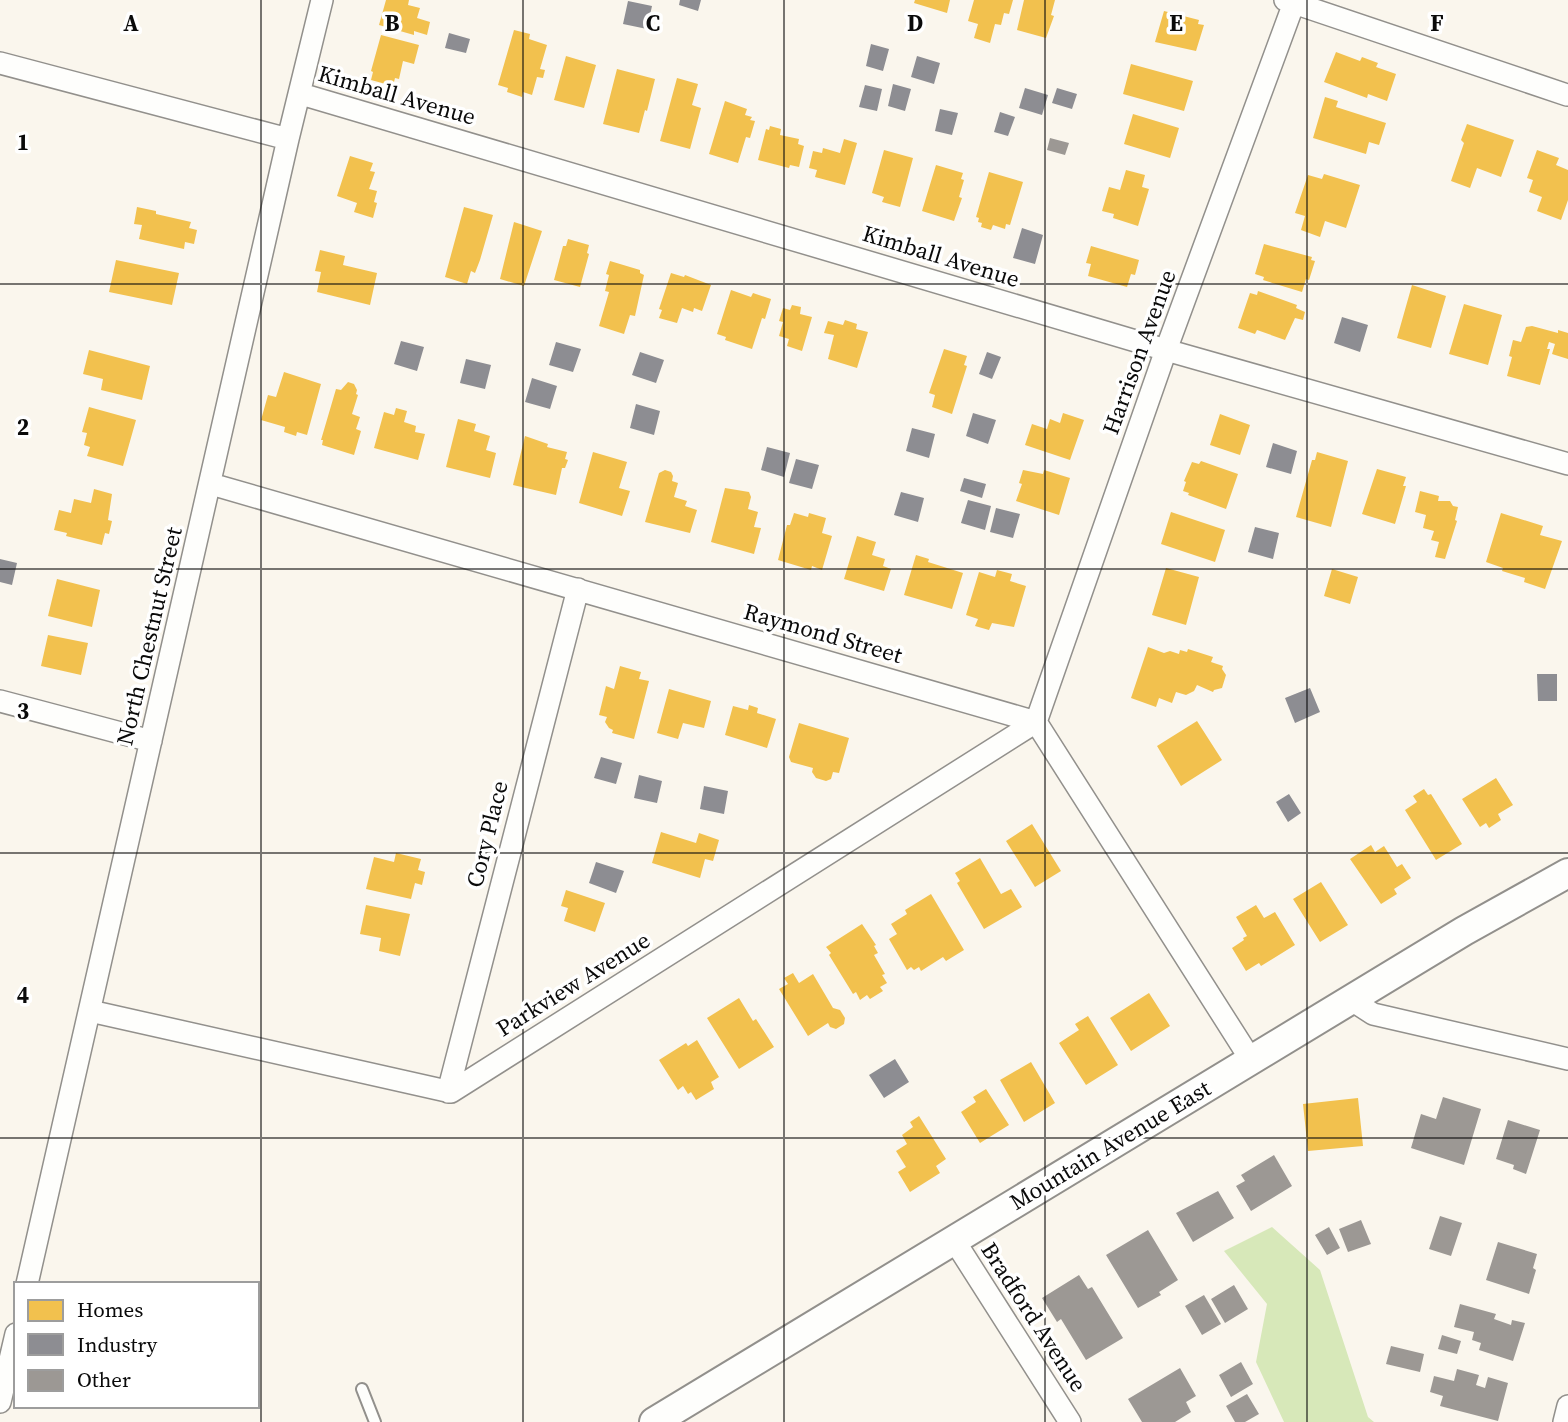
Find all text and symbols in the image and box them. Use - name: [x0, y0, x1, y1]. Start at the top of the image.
- text: A: [123, 7, 139, 39]
- text: B: [385, 7, 400, 39]
- text: C: [646, 7, 660, 39]
- text: D: [907, 7, 923, 39]
- text: E: [1169, 7, 1183, 39]
- text: F: [1430, 7, 1444, 39]
- street label: Kimball Avenue: [314, 57, 480, 133]
- text: 1: [17, 126, 29, 158]
- street label: Kimball Avenue: [859, 217, 1023, 295]
- street label: Harrison Avenue: [1094, 265, 1184, 439]
- text: 2: [17, 411, 29, 443]
- street label: North Chestnut Street: [108, 523, 190, 748]
- street label: Raymond Street: [740, 595, 906, 671]
- text: 3: [17, 695, 29, 727]
- street label: Cory Place: [458, 777, 516, 891]
- street label: Parkview Avenue: [490, 924, 656, 1044]
- text: 4: [17, 979, 29, 1011]
- street label: Mountain Avenue East: [1004, 1072, 1217, 1218]
- street label: Bradford Avenue: [974, 1236, 1094, 1398]
- legend: [14, 1282, 259, 1408]
- text: Homes: [77, 1295, 143, 1324]
- text: Industry: [77, 1330, 157, 1359]
- text: Other: [77, 1365, 131, 1394]

